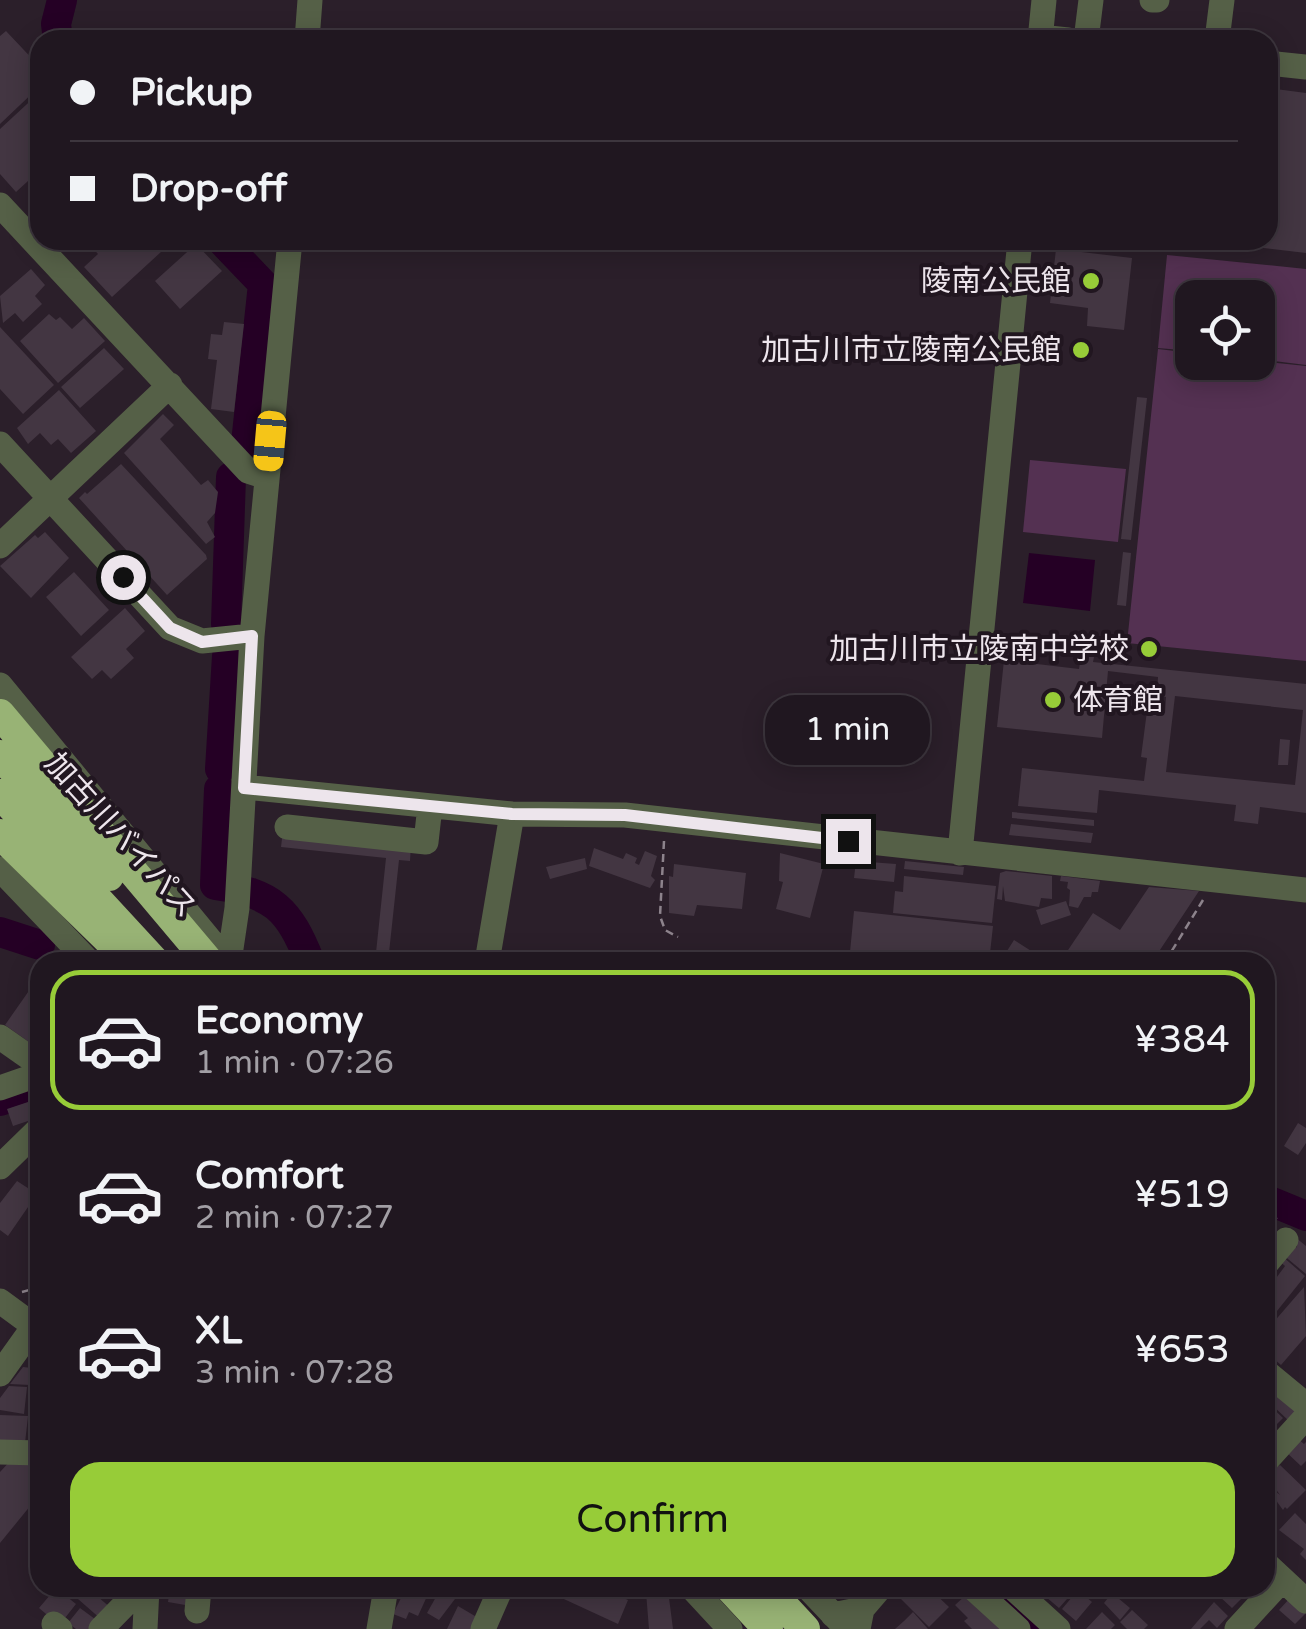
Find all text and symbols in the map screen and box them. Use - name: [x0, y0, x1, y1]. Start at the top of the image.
- text: Pickup: [130, 70, 253, 116]
- text: Drop-off: [130, 166, 287, 212]
- place label: 陵南公民館: [921, 263, 1071, 300]
- marker: 陵南公民館: [1080, 270, 1102, 292]
- map controls: [1175, 280, 1275, 380]
- button: locate: [1175, 280, 1275, 380]
- place label: 加古川市立陵南公民館: [761, 332, 1061, 369]
- marker: 加古川市立陵南公民館: [1070, 339, 1092, 361]
- car: [252, 410, 288, 472]
- route start: [101, 555, 146, 600]
- place label: 加古川市立陵南中学校: [829, 631, 1129, 668]
- marker: 加古川市立陵南中学校: [1138, 638, 1160, 660]
- place label: 体育館: [1073, 682, 1163, 719]
- marker: 体育館: [1042, 689, 1064, 711]
- callout: 1 min: [766, 696, 930, 766]
- text: 1 min: [805, 711, 890, 749]
- street label: 加古川バイパス: [37, 745, 204, 926]
- route end: [826, 819, 871, 864]
- icon: car: [75, 995, 165, 1085]
- text: Economy: [195, 998, 363, 1044]
- text: ¥384: [1133, 1017, 1230, 1063]
- text: 1 min · 07:26: [195, 1044, 394, 1082]
- icon: car: [75, 1150, 165, 1240]
- text: Comfort: [195, 1153, 344, 1199]
- text: ¥519: [1133, 1172, 1230, 1218]
- text: 2 min · 07:27: [195, 1199, 394, 1237]
- icon: car: [75, 1305, 165, 1395]
- text: XL: [195, 1308, 242, 1354]
- text: ¥653: [1133, 1327, 1230, 1373]
- text: 3 min · 07:28: [195, 1354, 394, 1392]
- button: Confirm: [70, 1462, 1235, 1577]

